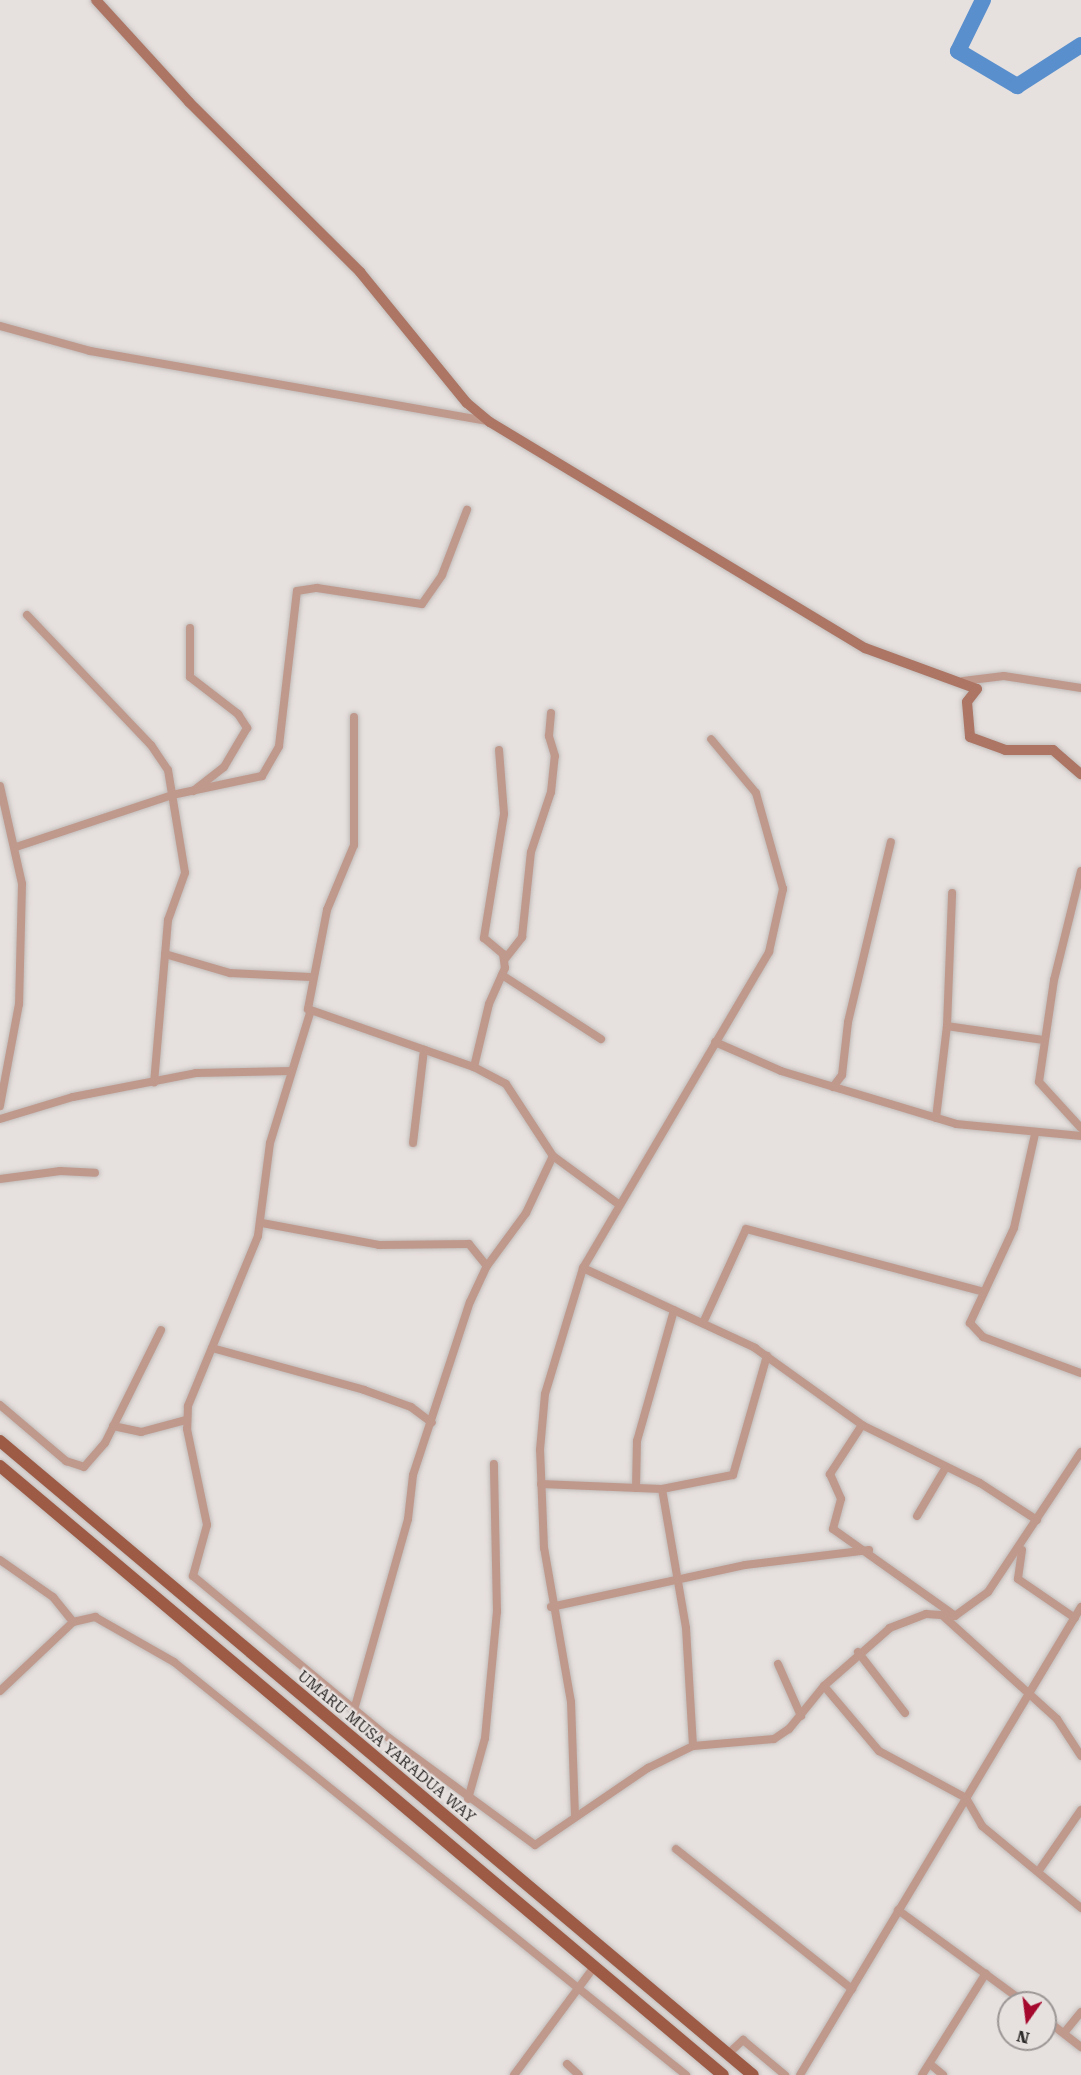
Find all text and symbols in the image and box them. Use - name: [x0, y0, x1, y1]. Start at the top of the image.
- street label: UMARU MUSA YAR'ADUA WAY: [293, 1667, 479, 1827]
- north arrow: [997, 1991, 1057, 2051]
- text: N: [1015, 2026, 1031, 2048]

